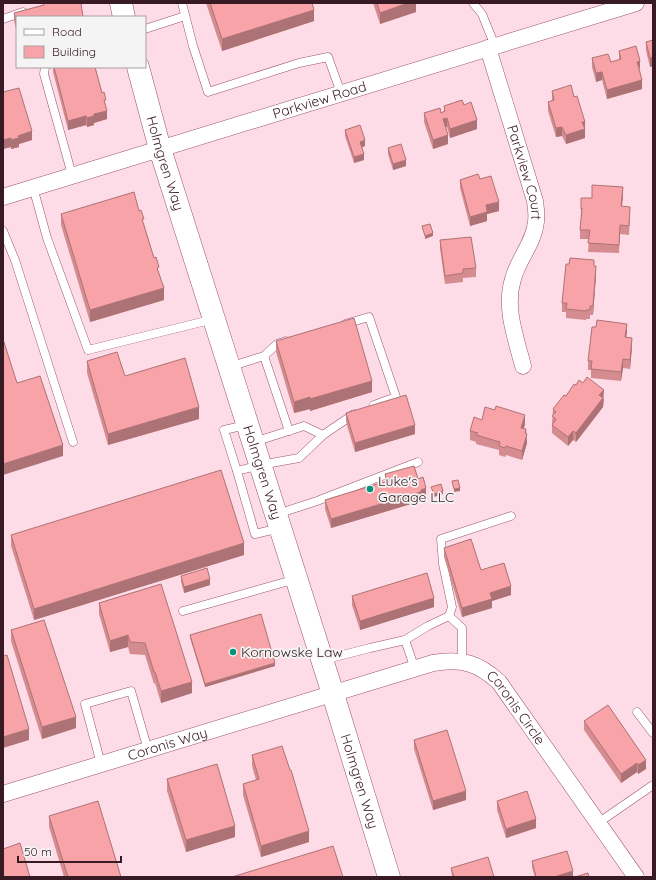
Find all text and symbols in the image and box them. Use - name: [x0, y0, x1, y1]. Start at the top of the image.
- legend: [16, 16, 146, 68]
- text: Road: [52, 24, 82, 39]
- text: Building: [52, 44, 96, 59]
- street label: Parkview Road: [270, 77, 369, 123]
- street label: Holmgren Way: [143, 114, 188, 213]
- street label: Parkview Court: [503, 123, 545, 220]
- street label: Holmgren Way: [239, 423, 286, 522]
- place label: Luke's Garage LLC: [378, 472, 454, 506]
- marker: Luke's Garage LLC: [365, 484, 375, 494]
- place label: Kornowske Law: [241, 643, 343, 661]
- marker: Kornowske Law: [228, 647, 238, 657]
- street label: Coronis Circle: [483, 666, 549, 748]
- street label: Coronis Way: [125, 723, 210, 765]
- street label: Holmgren Way: [337, 732, 383, 831]
- scale bar: [18, 838, 121, 864]
- text: 50 m: [24, 844, 52, 859]

